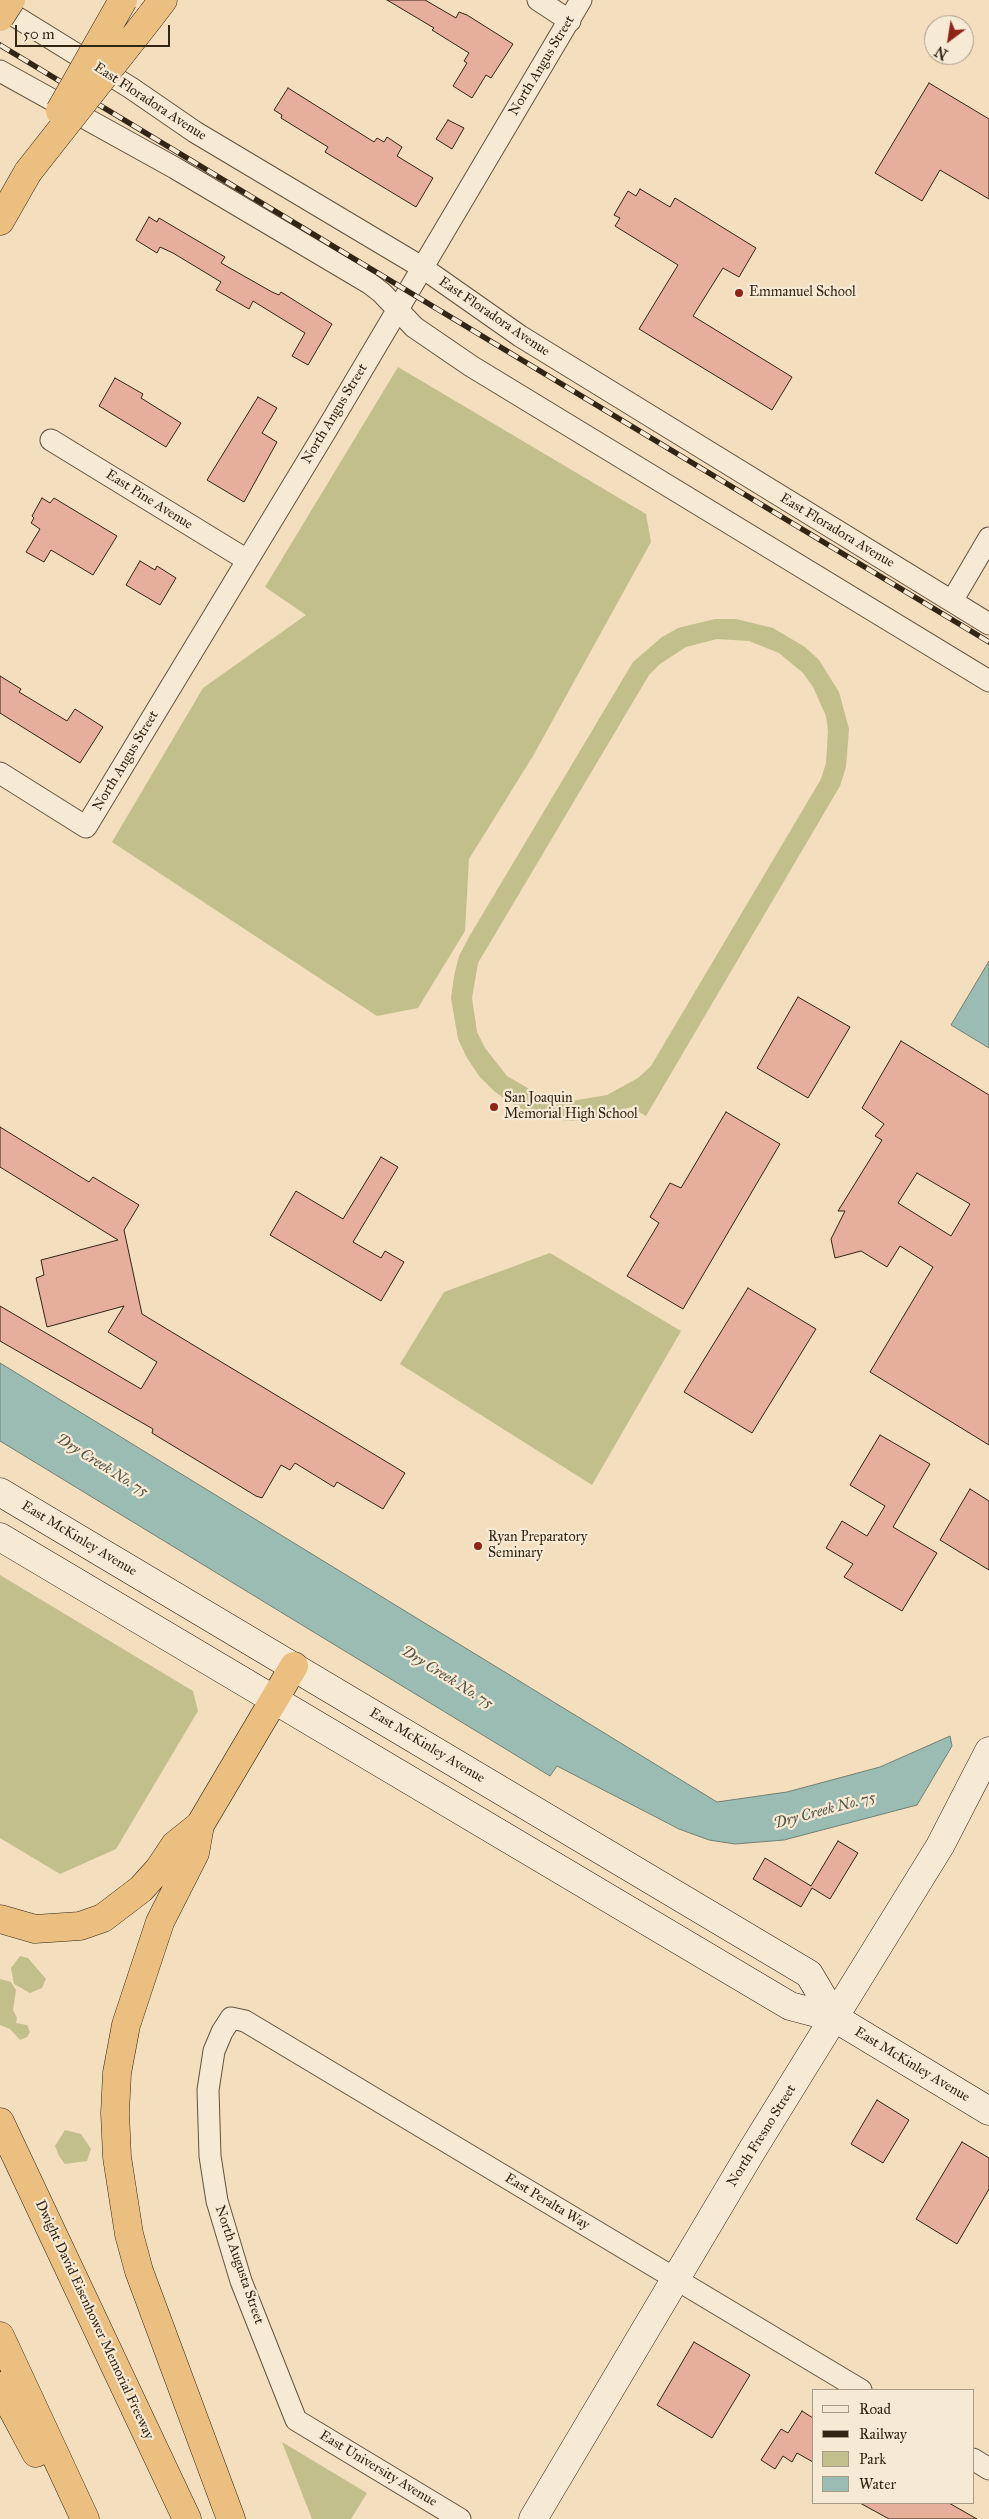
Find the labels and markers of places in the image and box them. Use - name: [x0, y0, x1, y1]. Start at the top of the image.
- place label: Emmanuel School: [749, 285, 856, 301]
- marker: Emmanuel School: [733, 287, 745, 299]
- place label: San Joaquin Memorial High School: [504, 1091, 638, 1124]
- marker: San Joaquin Memorial High School: [488, 1101, 500, 1113]
- place label: Ryan Preparatory Seminary: [488, 1530, 587, 1562]
- marker: Ryan Preparatory Seminary: [472, 1540, 484, 1552]

